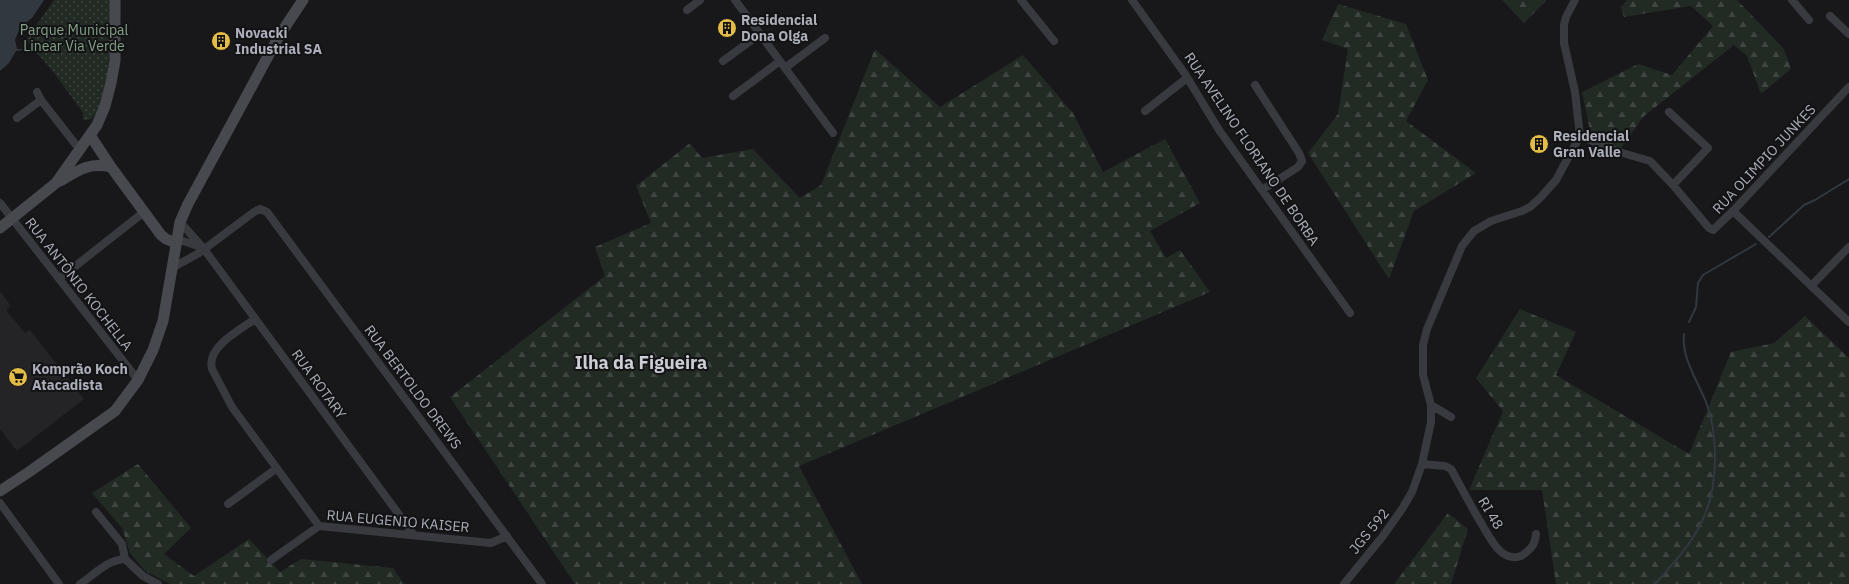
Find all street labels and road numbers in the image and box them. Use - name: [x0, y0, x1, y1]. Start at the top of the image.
- street label: RUA AVELINO FLORIANO DE BORBA: [1181, 49, 1324, 249]
- street label: RUA OLIMPIO JUNKES: [1709, 100, 1819, 218]
- street label: RUA ANTÔNIO KOCHELLA: [21, 213, 137, 354]
- street label: RUA BERTOLDO DREWS: [360, 321, 466, 453]
- street label: RUA ROTARY: [288, 346, 351, 423]
- street label: RI 48: [1474, 494, 1508, 532]
- street label: JGS 592: [1345, 505, 1393, 557]
- street label: RUA EUGENIO KAISER: [326, 506, 470, 536]

